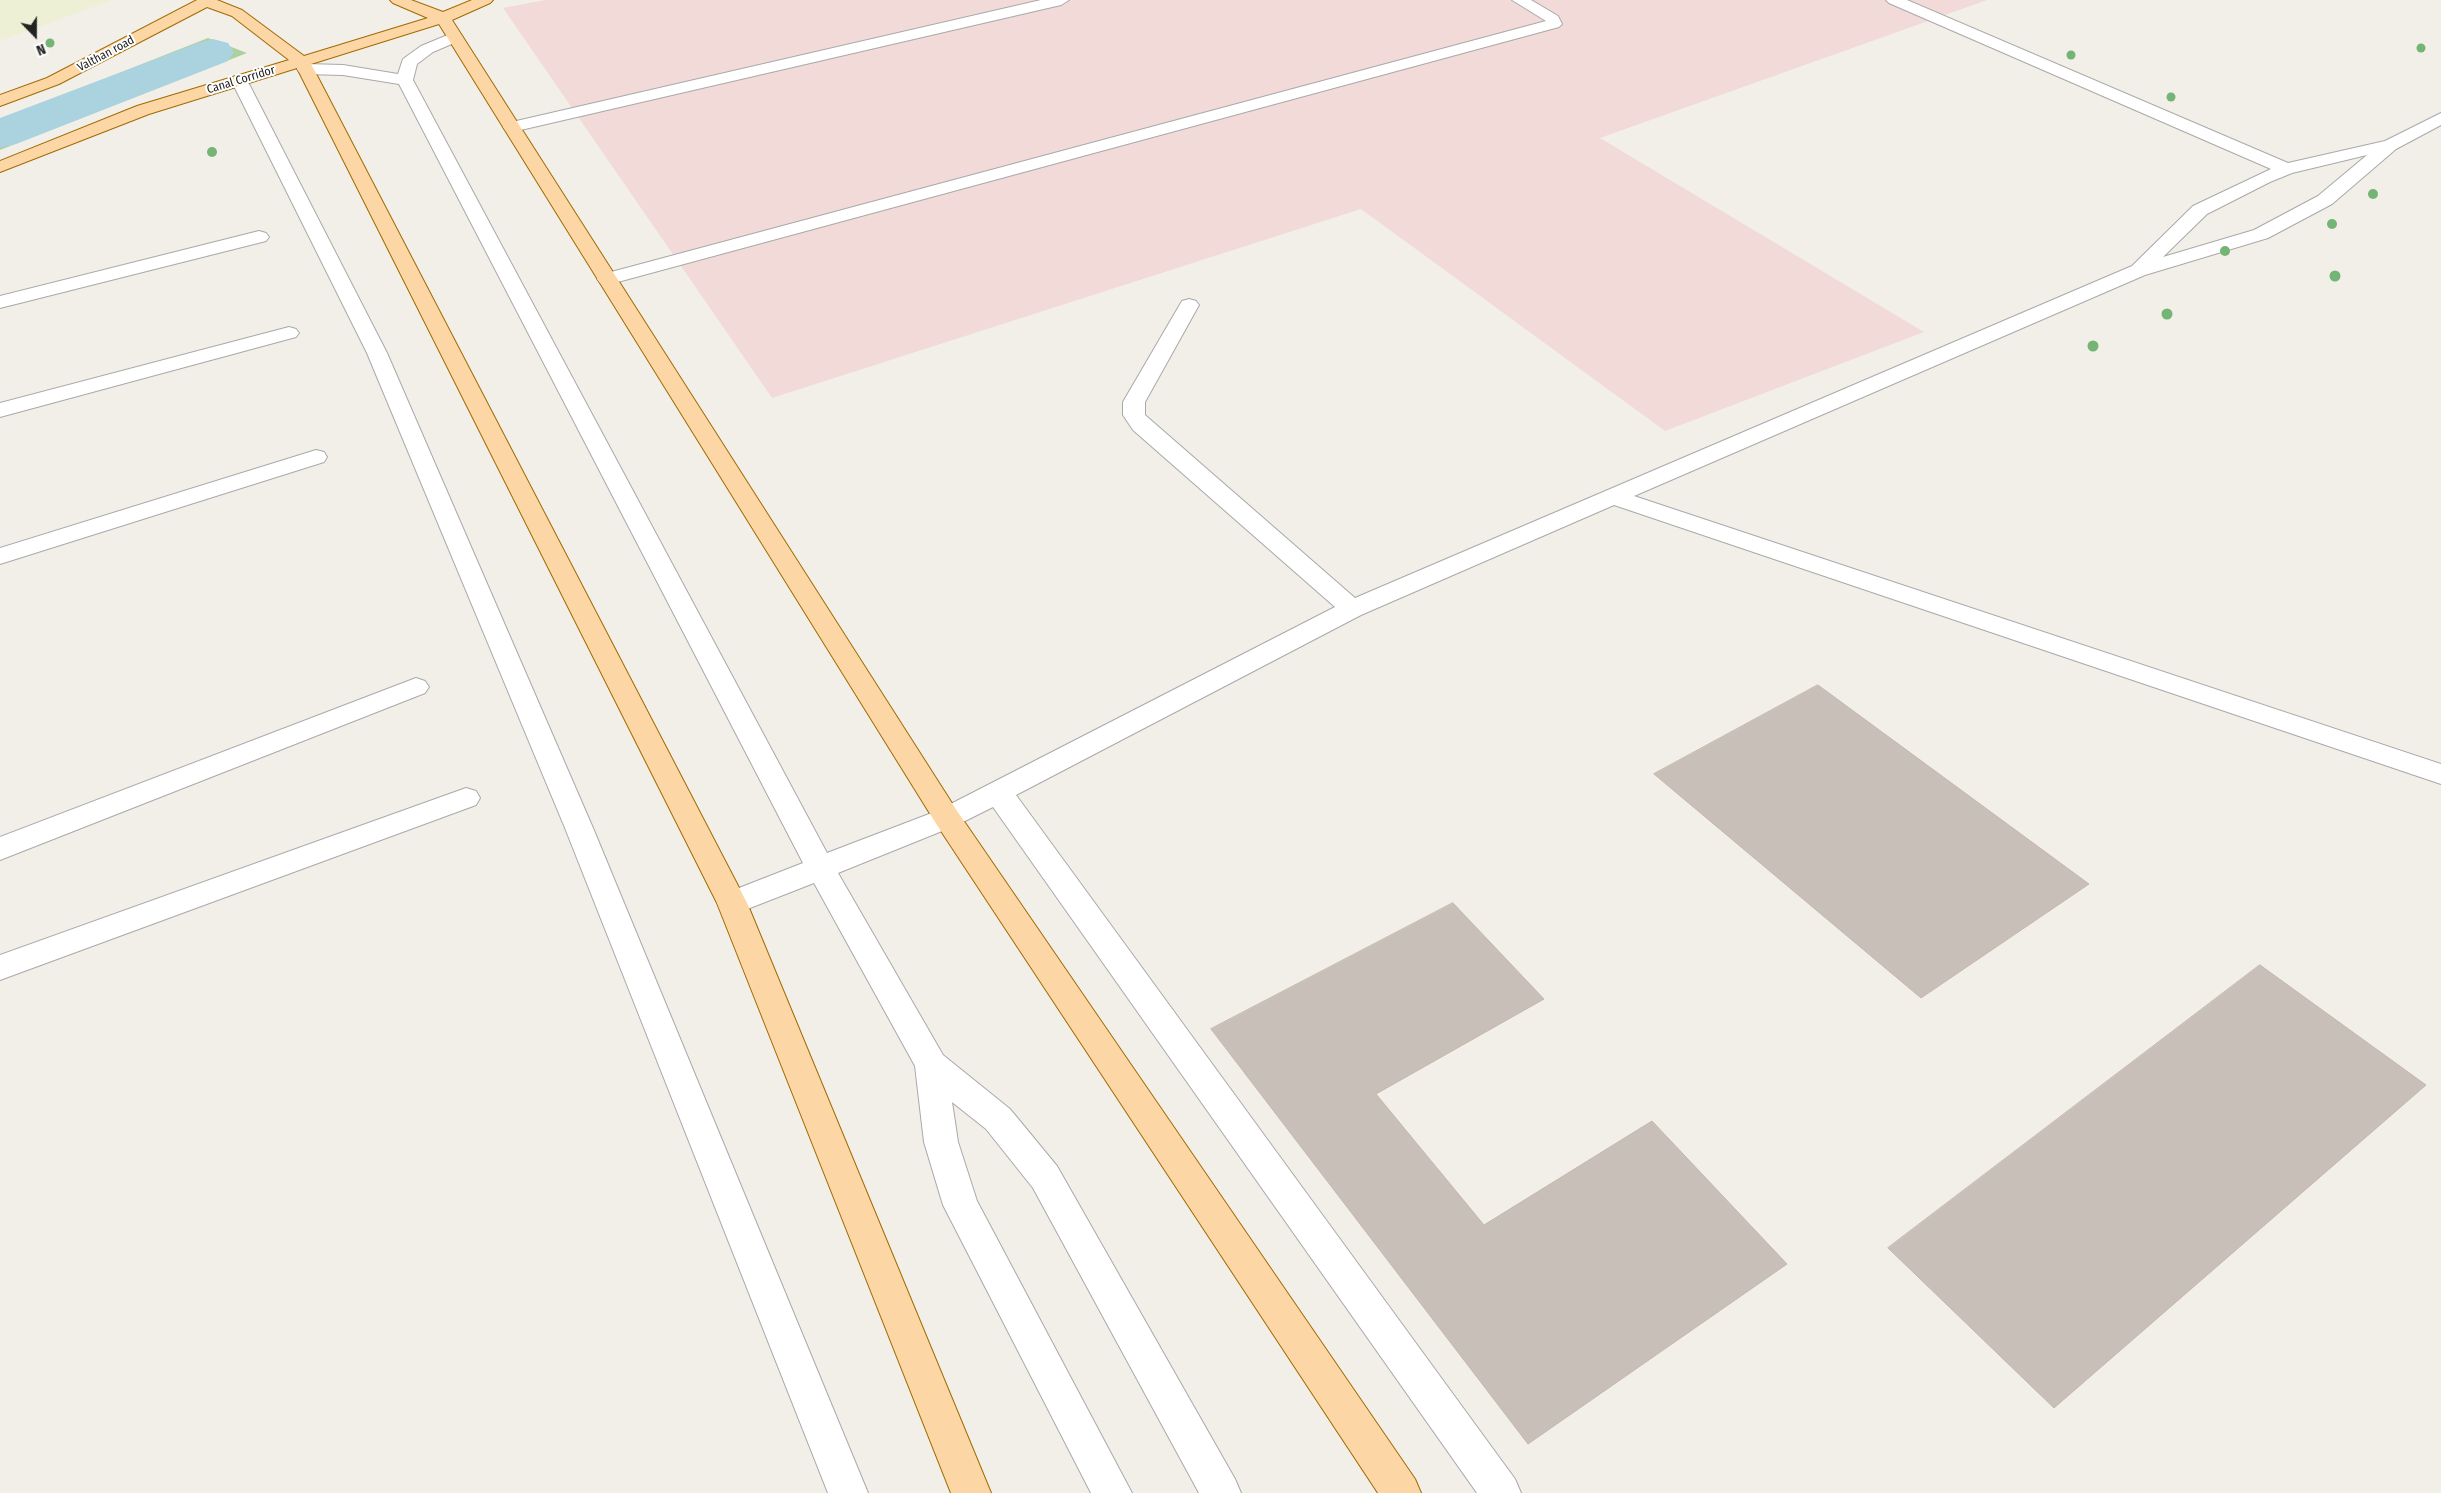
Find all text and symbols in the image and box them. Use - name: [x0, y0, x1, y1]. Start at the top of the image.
- north arrow: [10, 10, 60, 60]
- street label: Valthan road: [75, 33, 137, 75]
- text: N: [34, 40, 48, 59]
- street label: Canal Corridor: [205, 63, 277, 97]

